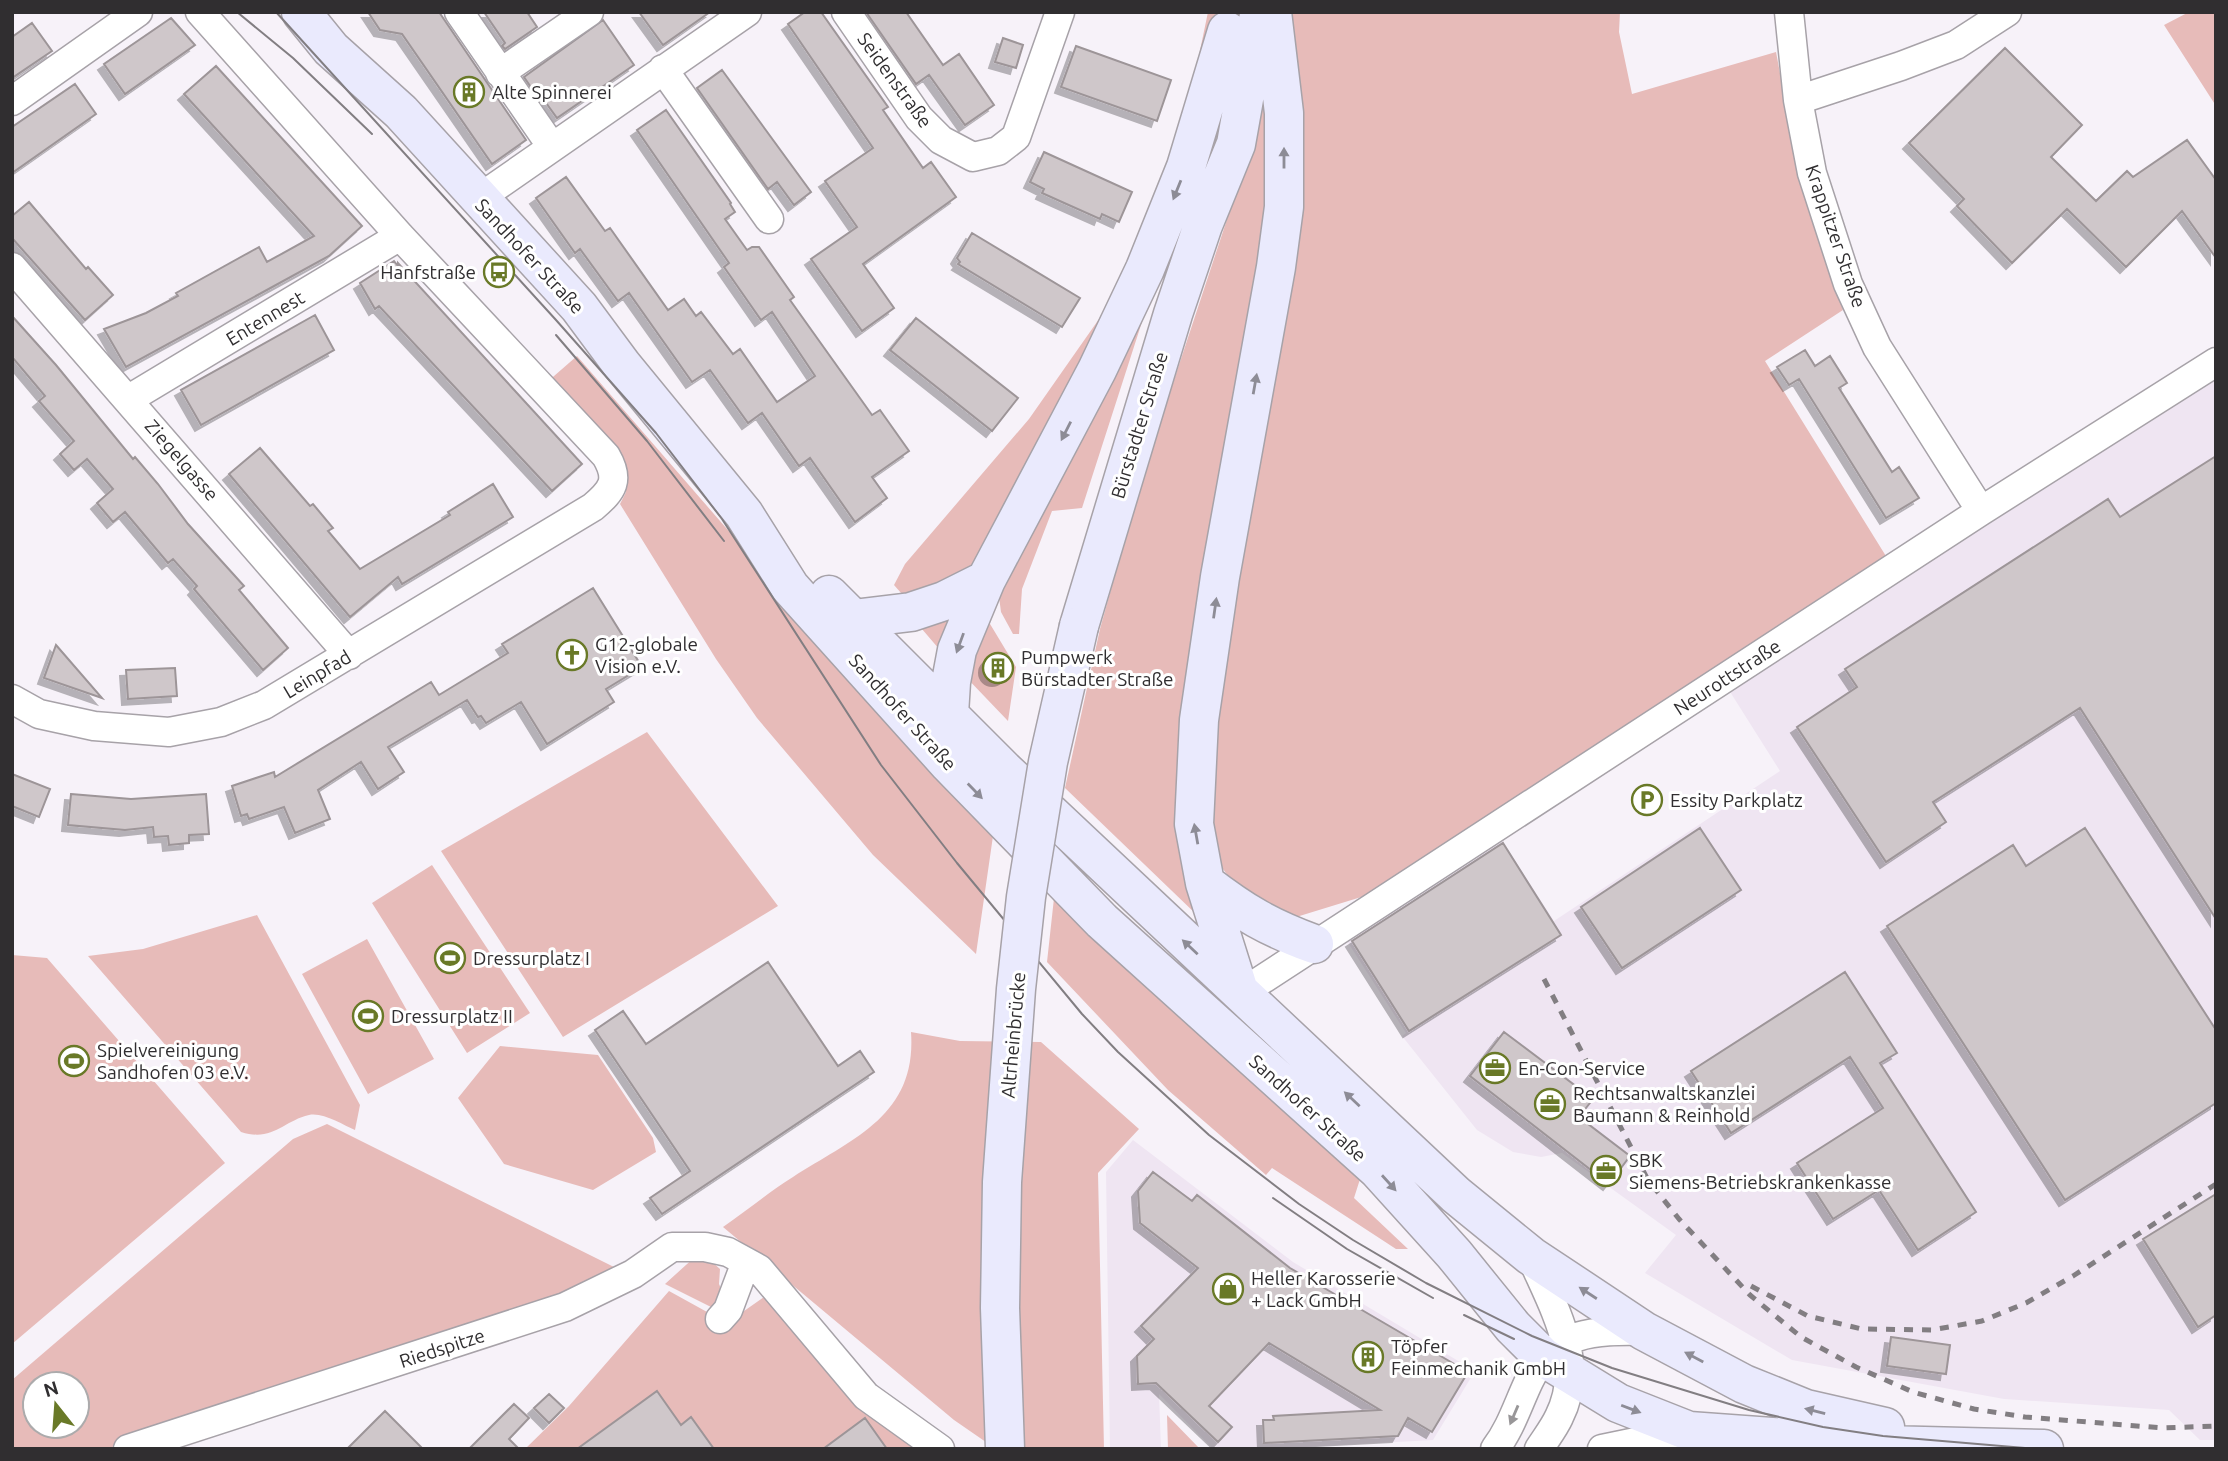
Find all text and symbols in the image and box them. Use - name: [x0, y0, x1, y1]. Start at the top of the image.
- street label: Seidenstraße: [853, 28, 937, 132]
- building icon: Alte Spinnerei: [452, 75, 486, 109]
- place label: Alte Spinnerei: [492, 81, 612, 103]
- one-way arrow: [1278, 147, 1290, 169]
- street label: Krappitzer Straße: [1801, 162, 1871, 310]
- one-way arrow: [1172, 179, 1183, 200]
- street label: Sandhofer Straße: [471, 194, 589, 318]
- bus stop icon: Hanfstraße: [482, 255, 516, 289]
- place label: Hanfstraße: [380, 261, 476, 283]
- street label: Entennest: [222, 286, 309, 350]
- street label: Bürstadter Straße: [1106, 349, 1172, 501]
- one-way arrow: [1250, 372, 1261, 394]
- street label: Ziegelgasse: [141, 415, 223, 505]
- one-way arrow: [1060, 421, 1072, 441]
- one-way arrow: [1210, 596, 1221, 618]
- place label: G12-globale Vision e.V.: [595, 633, 698, 677]
- one-way arrow: [955, 633, 966, 654]
- street label: Neurottstraße: [1670, 634, 1784, 720]
- church icon: G12-globale Vision e.V.: [555, 638, 589, 672]
- street label: Leinpfad: [279, 645, 355, 703]
- place label: Pumpwerk Bürstadter Straße: [1021, 646, 1173, 690]
- street label: Sandhofer Straße: [845, 649, 961, 775]
- building icon: Pumpwerk Bürstadter Straße: [981, 651, 1015, 685]
- one-way arrow: [967, 783, 984, 800]
- parking icon: Essity Parkplatz: [1630, 783, 1664, 817]
- place label: Essity Parkplatz: [1670, 789, 1803, 811]
- one-way arrow: [1190, 822, 1201, 844]
- one-way arrow: [1182, 939, 1199, 955]
- sports icon: Dressurplatz I: [433, 941, 467, 975]
- place label: Dressurplatz I: [473, 947, 590, 969]
- street label: Altrheinbrücke: [997, 971, 1029, 1099]
- sports icon: Dressurplatz II: [351, 999, 385, 1033]
- place label: Dressurplatz II: [391, 1005, 513, 1027]
- place label: Spielvereinigung Sandhofen 03 e.V.: [97, 1039, 249, 1083]
- sports icon: Spielvereinigung Sandhofen 03 e.V.: [57, 1044, 91, 1078]
- street label: Sandhofer Straße: [1245, 1050, 1371, 1166]
- office icon: En-Con-Service: [1478, 1051, 1512, 1085]
- place label: En-Con-Service: [1518, 1057, 1645, 1079]
- place label: Rechtsanwaltskanzlei Baumann & Reinhold: [1573, 1082, 1755, 1126]
- office icon: Rechtsanwaltskanzlei Baumann & Reinhold: [1533, 1087, 1567, 1121]
- one-way arrow: [1344, 1091, 1361, 1107]
- place label: SBK Siemens-Betriebskrankenkasse: [1629, 1149, 1892, 1193]
- office icon: SBK Siemens-Betriebskrankenkasse: [1589, 1154, 1623, 1188]
- one-way arrow: [1381, 1174, 1397, 1192]
- place label: Heller Karosserie + Lack GmbH: [1251, 1267, 1396, 1311]
- shop icon: Heller Karosserie + Lack GmbH: [1211, 1272, 1245, 1306]
- one-way arrow: [1578, 1287, 1597, 1300]
- street label: Riedspitze: [396, 1324, 488, 1372]
- place label: Töpfer Feinmechanik GmbH: [1391, 1335, 1566, 1379]
- building icon: Töpfer Feinmechanik GmbH: [1351, 1340, 1385, 1374]
- one-way arrow: [1684, 1352, 1704, 1364]
- north arrow: [21, 1370, 91, 1440]
- text: N: [41, 1376, 61, 1401]
- one-way arrow: [1621, 1403, 1642, 1414]
- one-way arrow: [1509, 1404, 1520, 1425]
- one-way arrow: [1804, 1405, 1826, 1416]

